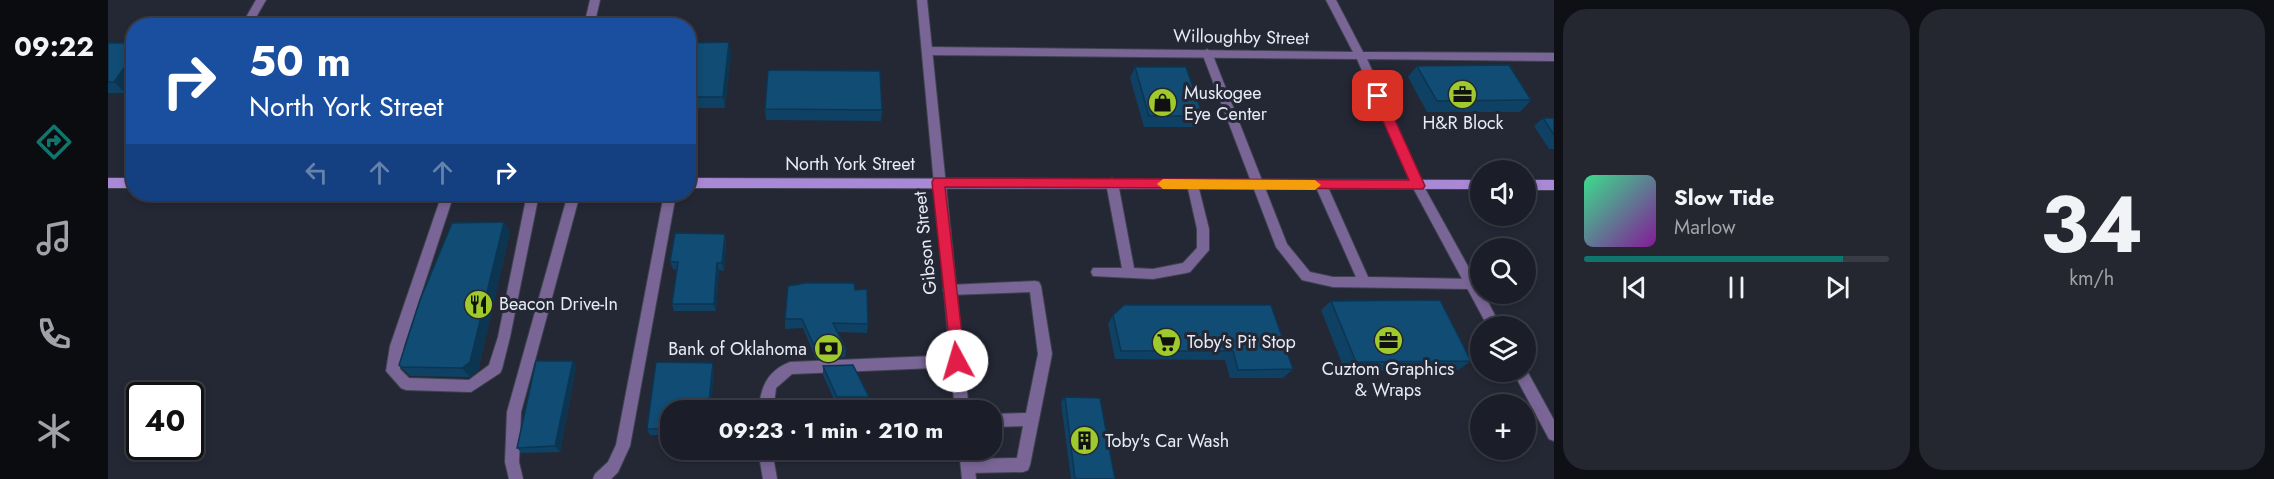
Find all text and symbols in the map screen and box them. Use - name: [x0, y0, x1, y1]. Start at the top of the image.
- street label: Willoughby Street: [1173, 23, 1310, 51]
- text: 09:22: [14, 27, 94, 66]
- text: 50 m: [249, 31, 351, 92]
- icon: right: [150, 42, 228, 120]
- pin: [1352, 70, 1403, 121]
- office icon: H&R Block: [1447, 78, 1479, 110]
- icon: arrive: [1361, 79, 1394, 112]
- place label: Muskogee Eye Center: [1184, 80, 1268, 127]
- text: North York Street: [249, 87, 444, 126]
- shop icon: Muskogee Eye Center: [1147, 87, 1179, 119]
- place label: H&R Block: [1422, 110, 1504, 136]
- icon: directions: [33, 121, 75, 163]
- street label: North York Street: [785, 151, 916, 177]
- icon: left: [300, 156, 333, 189]
- icon: ahead: [363, 156, 396, 189]
- icon: ahead: [426, 156, 459, 189]
- icon: right: [489, 156, 522, 189]
- map controls: [1470, 160, 1536, 460]
- button: sound: [1470, 160, 1536, 226]
- text: 34: [2040, 169, 2143, 281]
- text: Slow Tide: [1674, 181, 1774, 213]
- street label: Gibson Street: [907, 189, 943, 296]
- text: Marlow: [1674, 213, 1736, 242]
- icon: music: [33, 217, 75, 259]
- button: search: [1470, 238, 1536, 304]
- text: km/h: [2069, 264, 2114, 293]
- icon: previous: [1618, 271, 1651, 304]
- icon: pause: [1720, 271, 1753, 304]
- icon: next: [1821, 271, 1854, 304]
- restaurant icon: Beacon Drive-In: [462, 288, 494, 320]
- place label: Beacon Drive-In: [499, 291, 618, 317]
- icon: phone: [33, 313, 75, 355]
- button: layers: [1470, 316, 1536, 382]
- office icon: Cuztom Graphics & Wraps: [1372, 324, 1404, 356]
- supermarket icon: Toby's Pit Stop: [1150, 326, 1182, 358]
- position arrow: [925, 329, 989, 393]
- place label: Toby's Pit Stop: [1187, 329, 1296, 355]
- bank icon: Bank of Oklahoma: [812, 333, 844, 365]
- place label: Bank of Oklahoma: [668, 336, 807, 362]
- place label: Cuztom Graphics & Wraps: [1322, 356, 1454, 403]
- speed limit sign: 40: [126, 382, 204, 460]
- button: +: [1470, 394, 1536, 460]
- icon: climate: [33, 410, 75, 452]
- text: 09:23 · 1 min · 210 m: [719, 414, 943, 446]
- building icon: Toby's Car Wash: [1068, 425, 1100, 457]
- place label: Toby's Car Wash: [1105, 428, 1229, 454]

